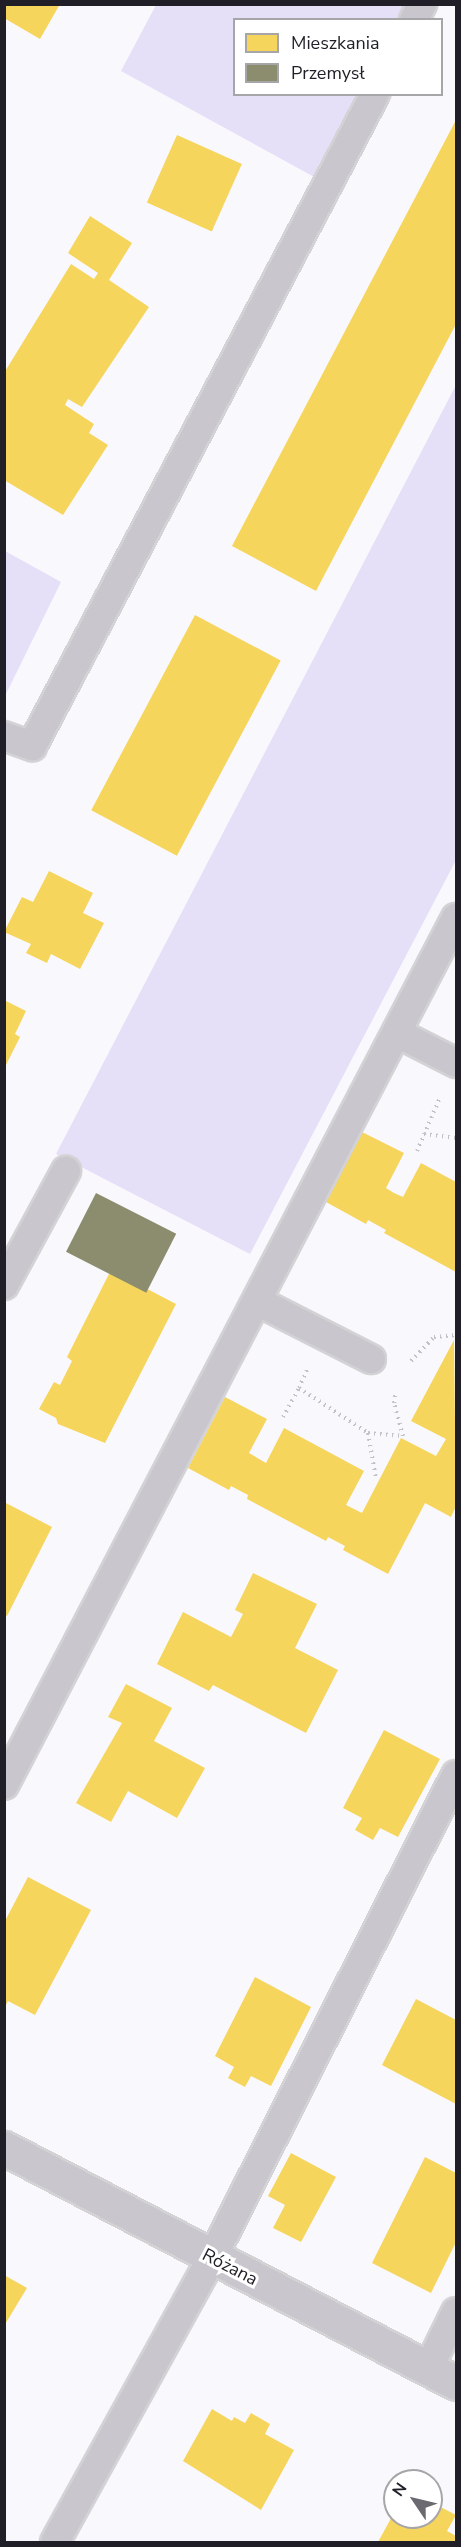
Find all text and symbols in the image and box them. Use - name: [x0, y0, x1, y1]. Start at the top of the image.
- legend: [233, 18, 443, 96]
- text: Mieszkania: [291, 31, 379, 55]
- text: Przemysł: [291, 61, 365, 85]
- street label: Różana: [199, 2244, 261, 2290]
- north arrow: [383, 2469, 443, 2529]
- text: N: [387, 2479, 412, 2501]

